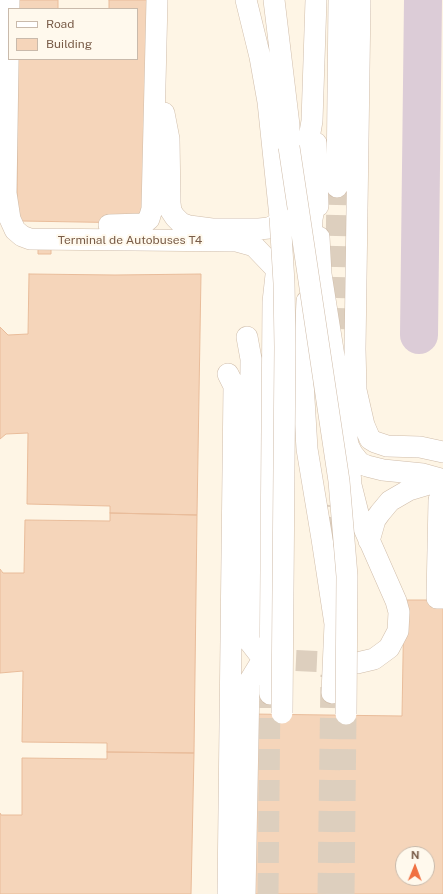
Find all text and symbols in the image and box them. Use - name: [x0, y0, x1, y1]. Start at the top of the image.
- legend: [8, 8, 138, 60]
- text: Road: [46, 17, 74, 31]
- text: Building: [46, 37, 92, 51]
- street label: Terminal de Autobuses T4: [58, 233, 202, 247]
- north arrow: [395, 846, 435, 886]
- text: N: [411, 849, 420, 861]

